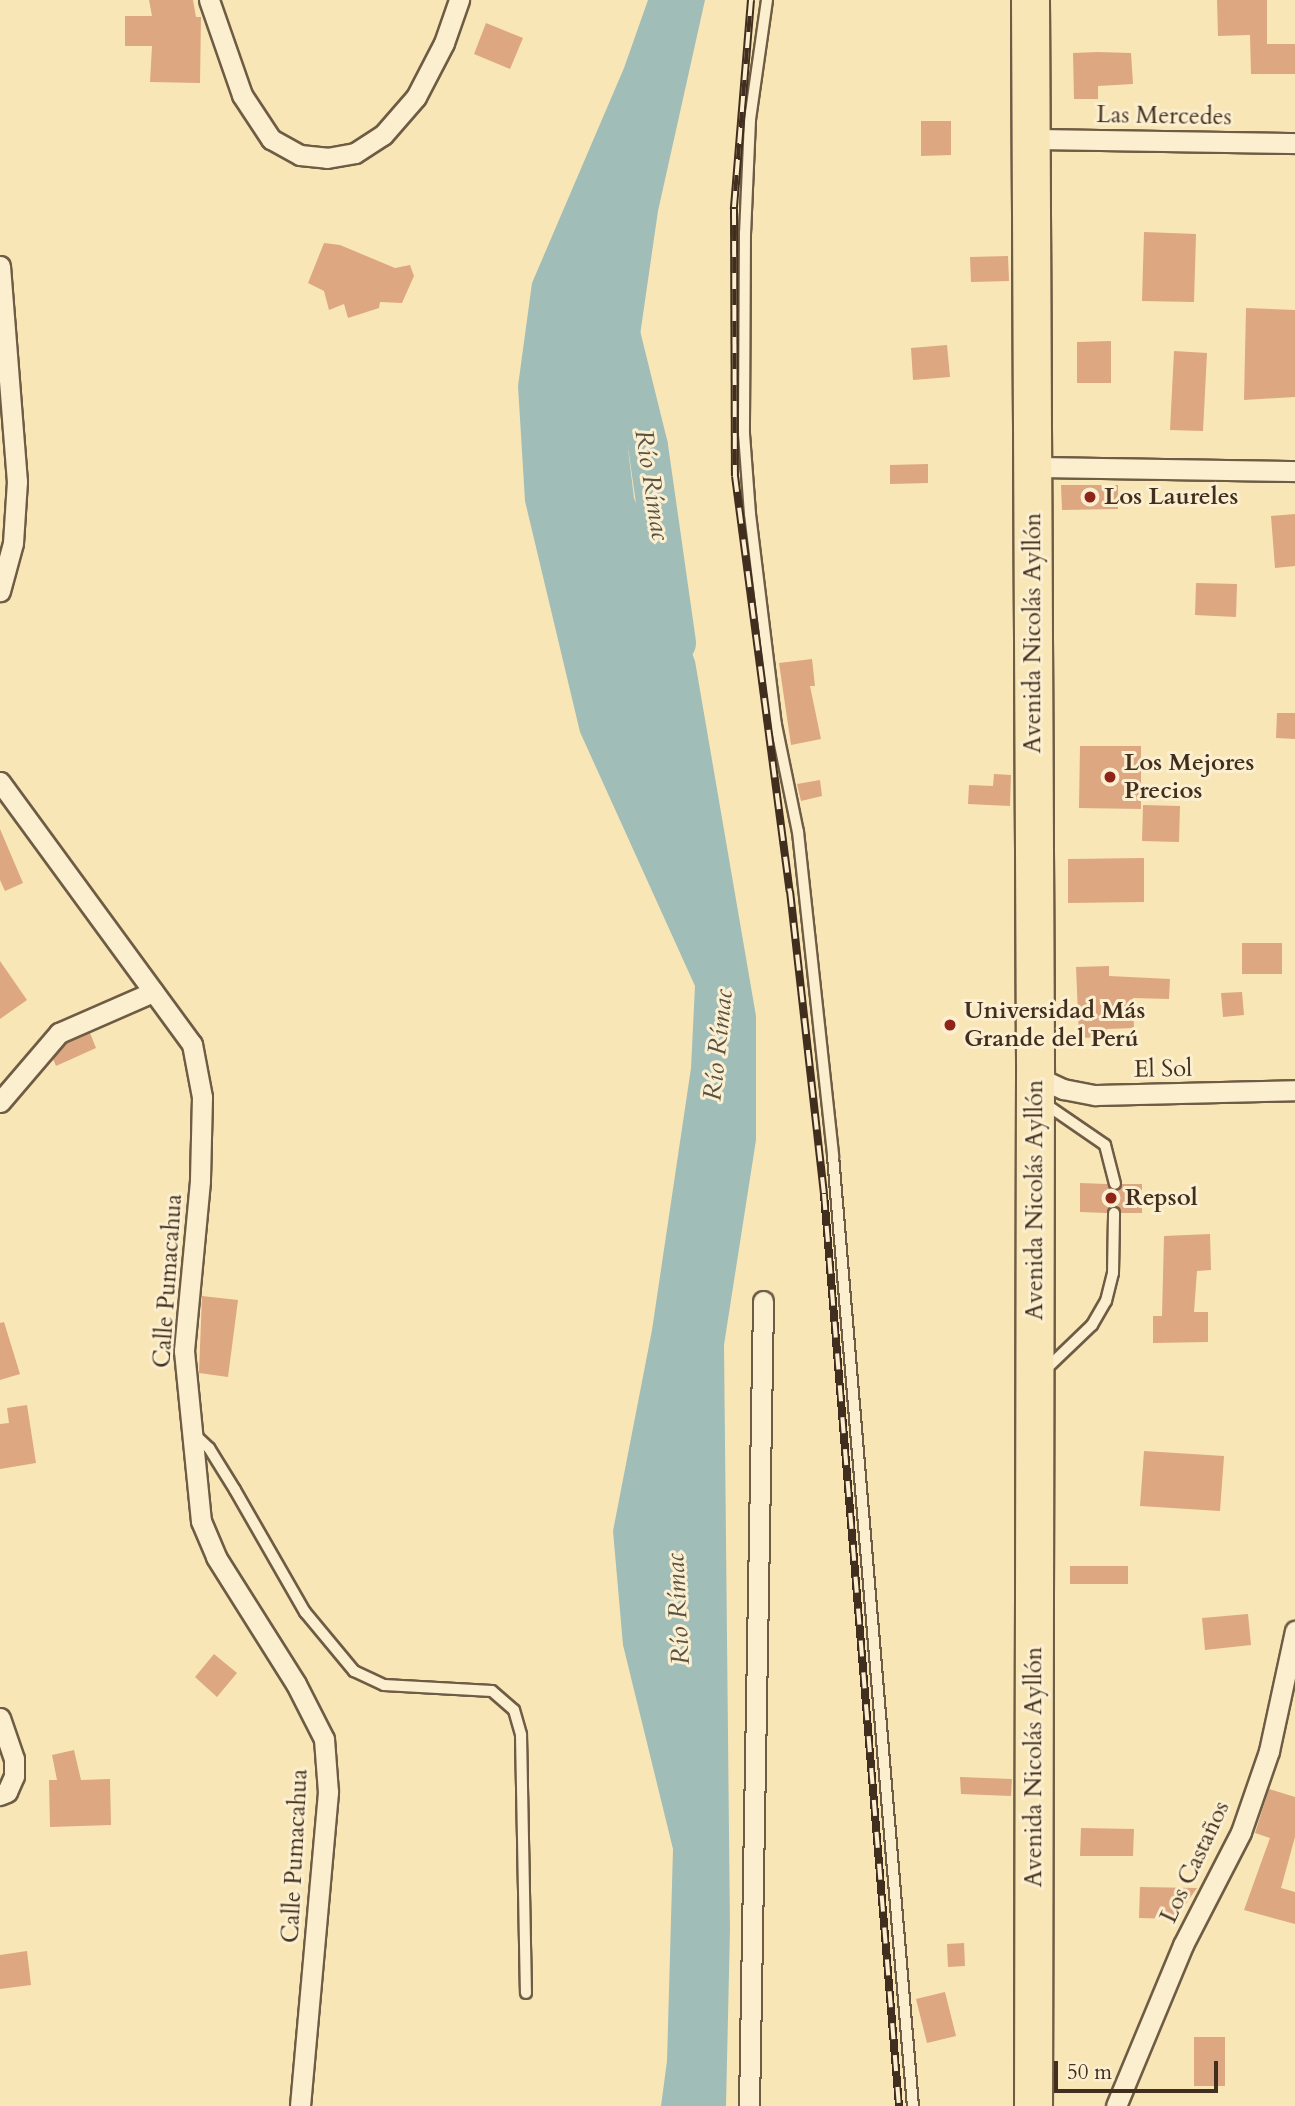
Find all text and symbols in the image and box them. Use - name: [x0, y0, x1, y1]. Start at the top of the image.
- street label: Las Mercedes: [1096, 100, 1232, 132]
- water label: Río Rímac: [628, 427, 676, 543]
- place label: Los Laureles: [1104, 483, 1238, 511]
- marker: Los Laureles: [1082, 489, 1098, 505]
- street label: Avenida Nicolás Ayllón: [1019, 513, 1047, 753]
- place label: Los Mejores Precios: [1124, 749, 1254, 805]
- marker: Los Mejores Precios: [1102, 769, 1118, 785]
- water label: Río Rímac: [697, 988, 739, 1102]
- place label: Universidad Más Grande del Perú: [964, 997, 1145, 1053]
- marker: Universidad Más Grande del Perú: [942, 1017, 958, 1033]
- street label: El Sol: [1134, 1054, 1192, 1084]
- street label: Avenida Nicolás Ayllón: [1021, 1080, 1049, 1320]
- place label: Repsol: [1125, 1184, 1198, 1212]
- marker: Repsol: [1103, 1190, 1119, 1206]
- street label: Calle Pumacahua: [148, 1193, 188, 1369]
- water label: Río Rímac: [659, 1552, 697, 1666]
- street label: Avenida Nicolás Ayllón: [1020, 1647, 1048, 1887]
- street label: Calle Pumacahua: [276, 1768, 314, 1944]
- street label: Los Castaños: [1154, 1796, 1236, 1928]
- scale bar: [1057, 2046, 1222, 2090]
- text: 50 m: [1067, 2058, 1112, 2087]

